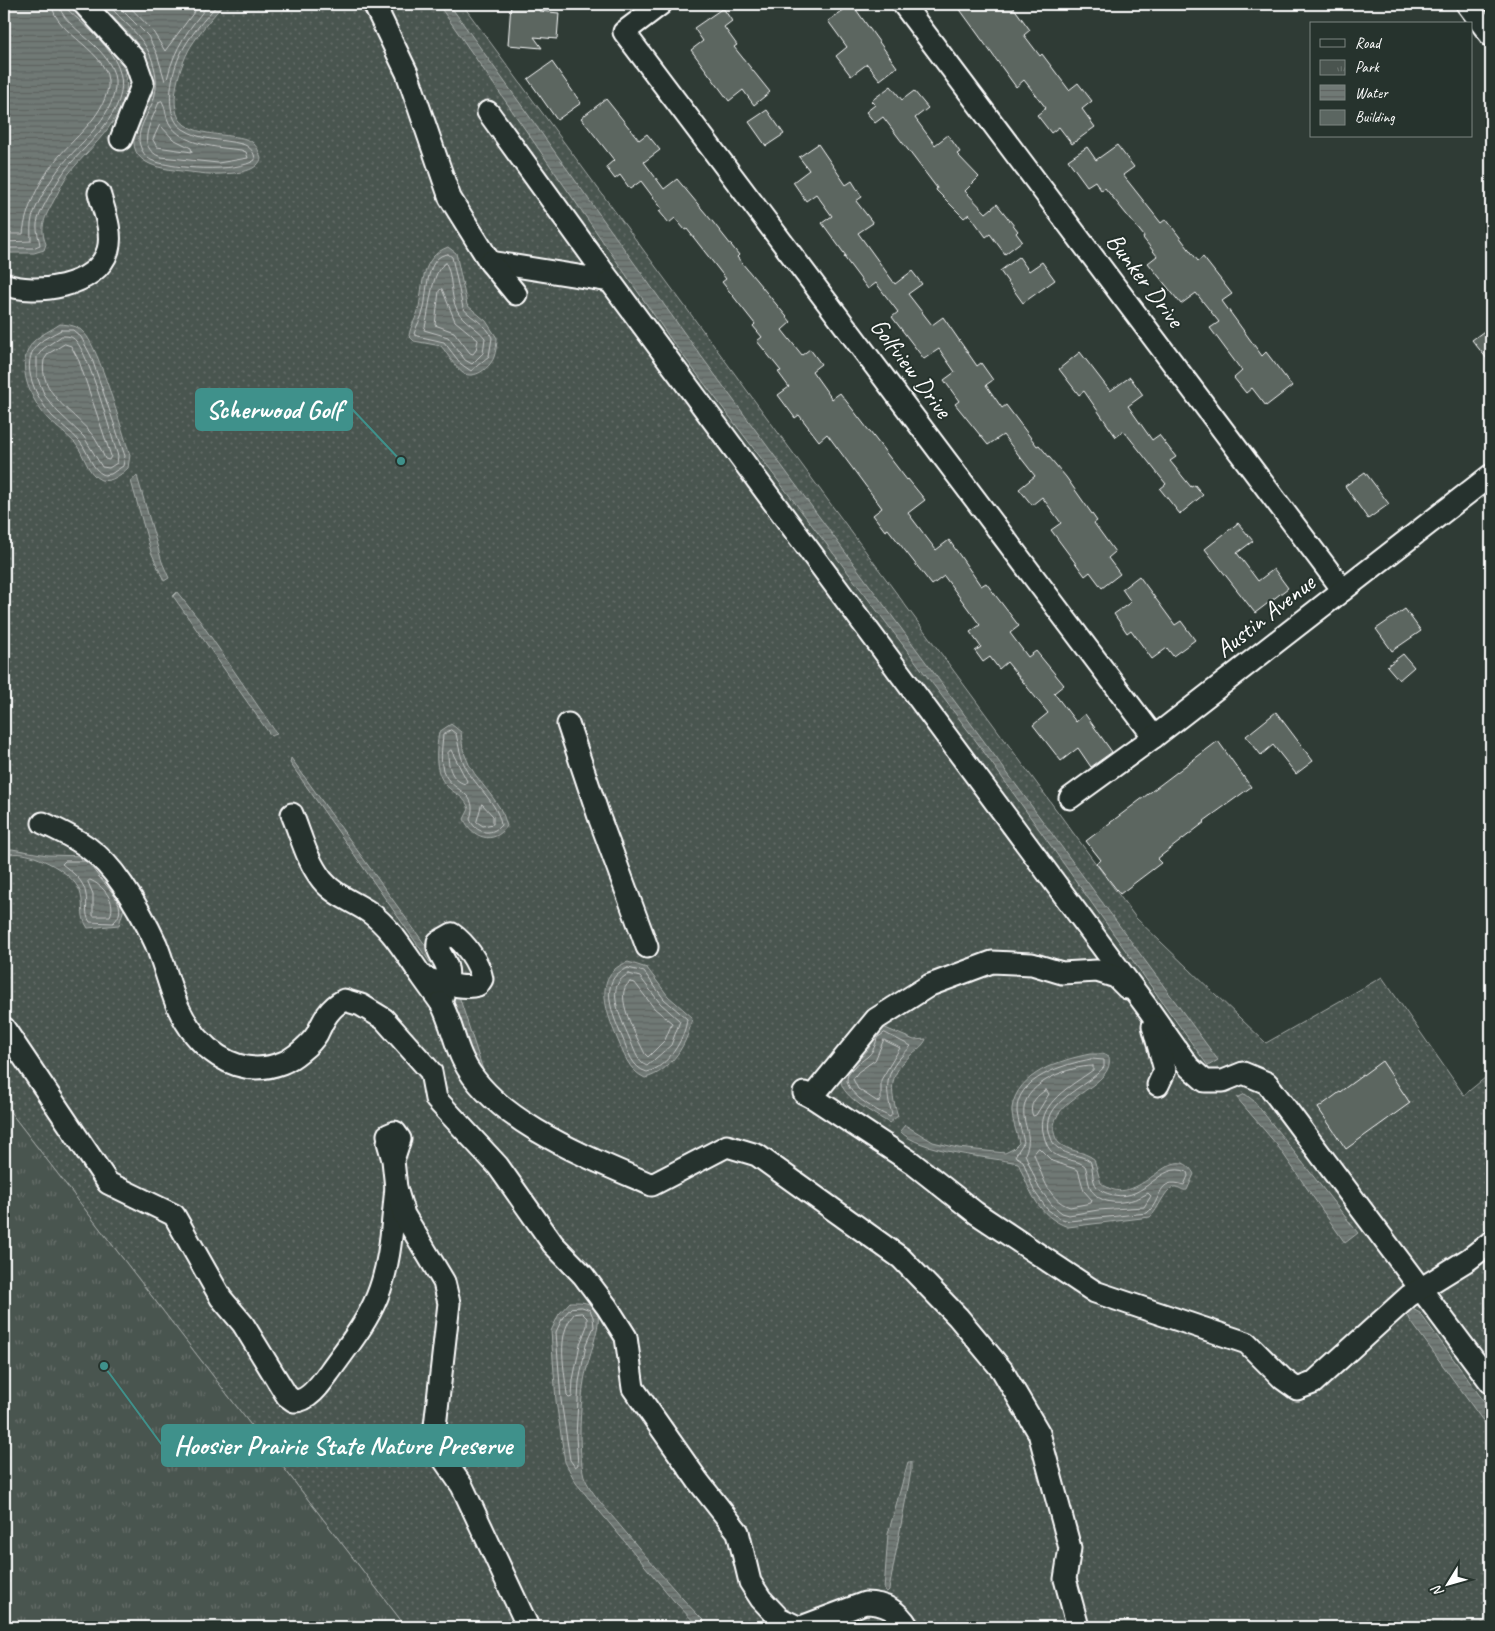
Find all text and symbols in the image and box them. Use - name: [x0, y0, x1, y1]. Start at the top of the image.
- legend: [1310, 22, 1472, 138]
- text: Road: [1355, 34, 1382, 53]
- text: Park: [1355, 58, 1380, 77]
- text: Water: [1355, 84, 1389, 103]
- text: Building: [1355, 108, 1395, 127]
- street label: Bunker Drive: [1099, 226, 1192, 335]
- street label: Golfview Drive: [863, 312, 960, 426]
- callout: Scherwood Golf: [196, 389, 352, 430]
- text: Scherwood Golf: [206, 393, 348, 426]
- street label: Austin Avenue: [1209, 566, 1323, 665]
- callout: Hoosier Prairie State Nature Preserve: [162, 1425, 524, 1466]
- text: Hoosier Prairie State Nature Preserve: [174, 1429, 514, 1462]
- north arrow: [1422, 1558, 1472, 1608]
- text: N: [1427, 1581, 1447, 1600]

